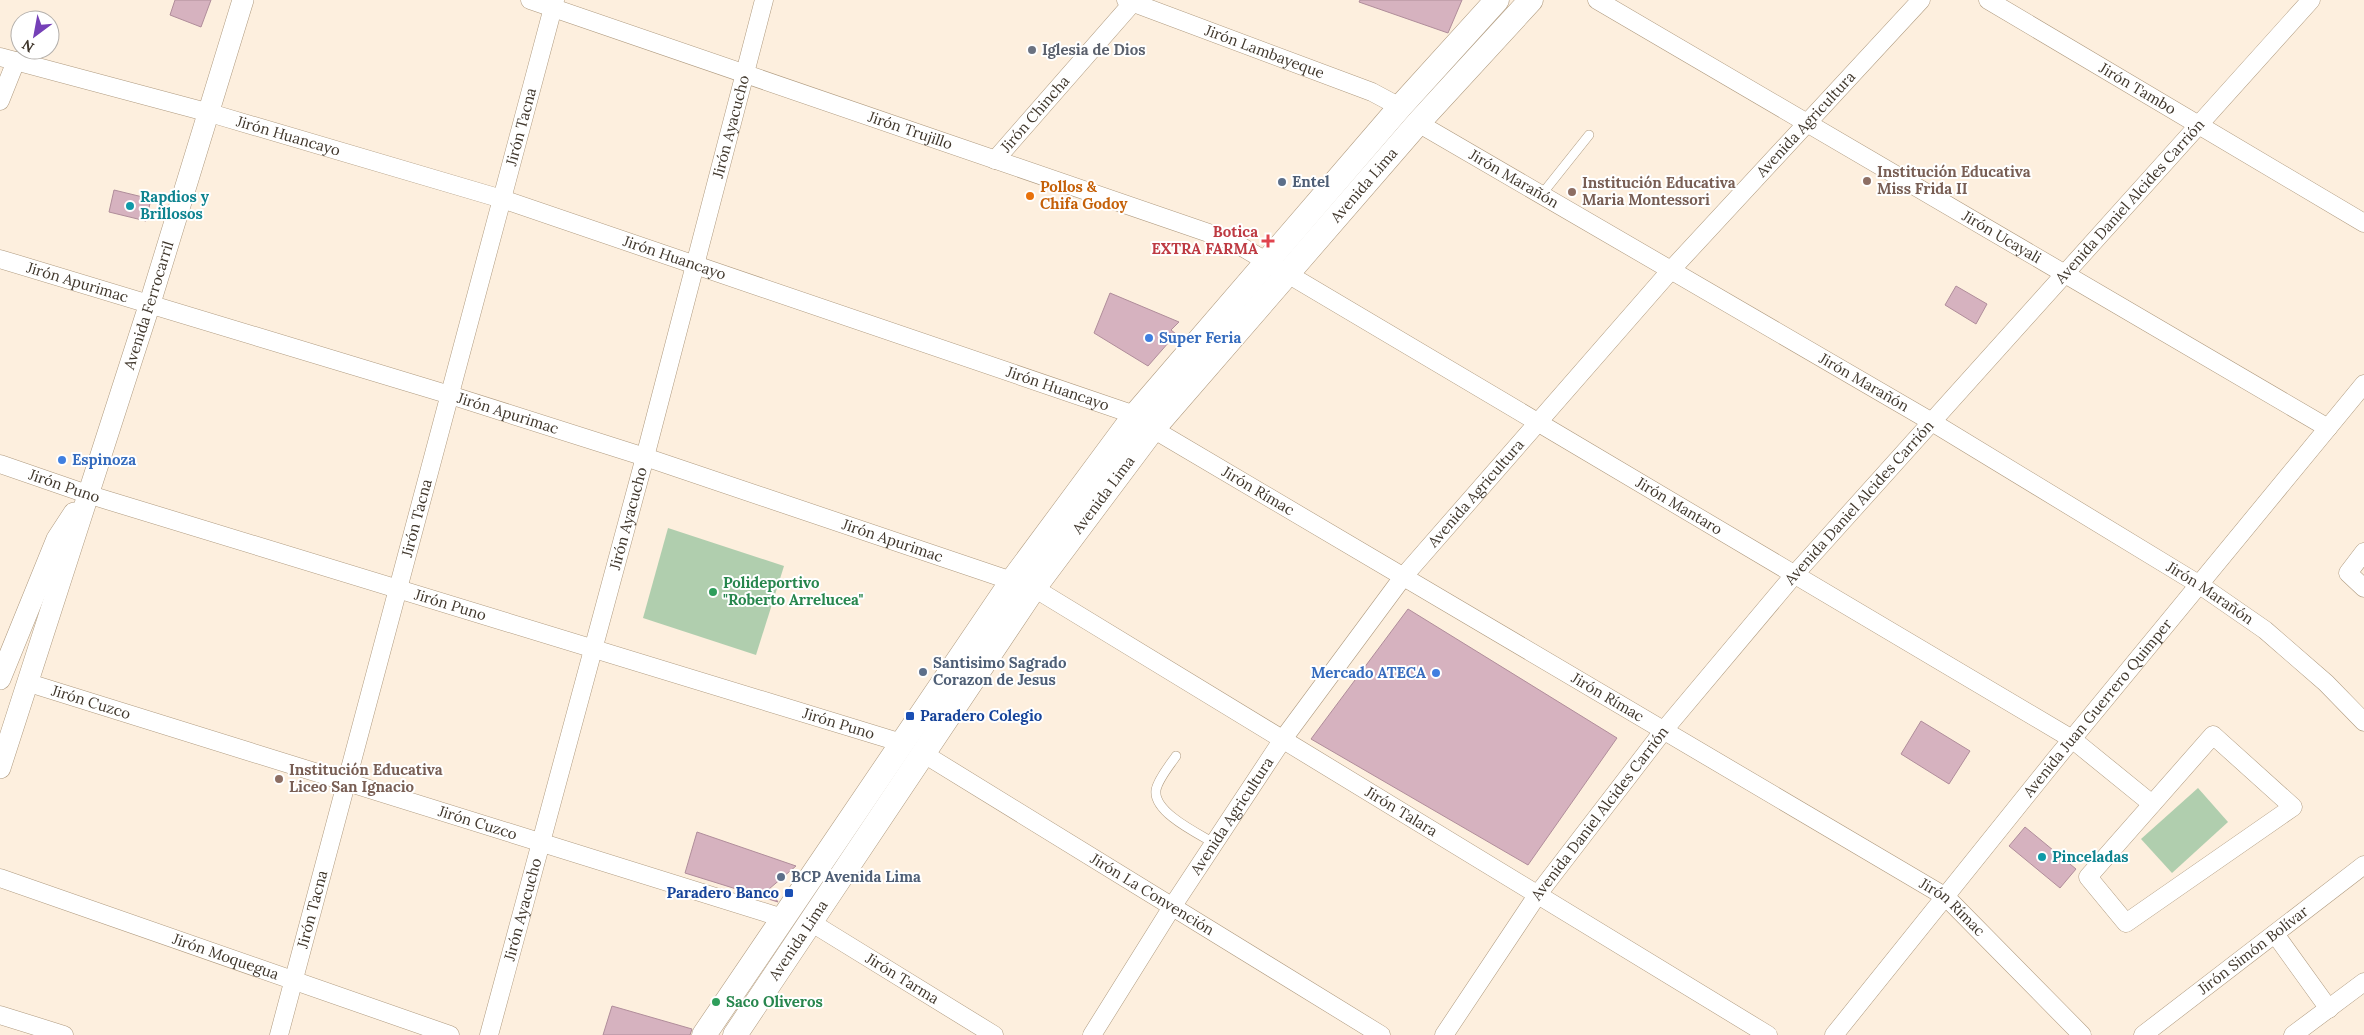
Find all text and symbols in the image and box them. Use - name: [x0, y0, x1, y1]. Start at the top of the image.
- north arrow: [10, 10, 60, 60]
- street label: Jirón Lambayeque: [1201, 20, 1327, 82]
- text: N: [19, 35, 37, 57]
- place label: Iglesia de Dios: [1042, 40, 1146, 59]
- marker: Iglesia de Dios: [1026, 44, 1038, 56]
- street label: Jirón Tambo: [2095, 58, 2180, 119]
- street label: Avenida Agricultura: [1751, 67, 1859, 181]
- street label: Jirón Chincha: [995, 71, 1074, 157]
- street label: Jirón Ayacucho: [708, 73, 753, 181]
- street label: Jirón Tacna: [501, 85, 540, 169]
- street label: Jirón Trujillo: [865, 106, 955, 153]
- street label: Jirón Huancayo: [233, 111, 343, 160]
- street label: Avenida Daniel Alcides Carrión: [2050, 115, 2208, 288]
- street label: Avenida Lima: [1326, 143, 1402, 227]
- street label: Jirón Marañón: [1465, 144, 1563, 212]
- place label: Institución Educativa Miss Frida II: [1877, 162, 2031, 198]
- place label: Entel: [1292, 172, 1330, 191]
- place label: Institución Educativa Maria Montessori: [1582, 173, 1736, 209]
- marker: Institución Educativa Miss Frida II: [1861, 175, 1873, 187]
- marker: Entel: [1276, 176, 1288, 188]
- place label: Pollos & Chifa Godoy: [1040, 177, 1128, 213]
- marker: Institución Educativa Maria Montessori: [1566, 186, 1578, 198]
- place label: Rapdios y Brillosos: [140, 187, 210, 223]
- marker: Pollos & Chifa Godoy: [1024, 190, 1036, 202]
- marker: Rapdios y Brillosos: [124, 200, 136, 212]
- street label: Jirón Ucayali: [1958, 205, 2045, 267]
- place label: Botica EXTRA FARMA: [1151, 222, 1258, 258]
- street label: Jirón Huancayo: [620, 231, 729, 284]
- marker: Botica EXTRA FARMA: [1262, 235, 1274, 247]
- street label: Avenida Ferrocarril: [119, 239, 177, 373]
- street label: Jirón Apurimac: [24, 257, 131, 306]
- place label: Super Feria: [1159, 328, 1241, 347]
- marker: Super Feria: [1143, 332, 1155, 344]
- street label: Jirón Marañón: [1815, 348, 1913, 416]
- street label: Jirón Huancayo: [1003, 362, 1112, 415]
- street label: Jirón Apurimac: [454, 388, 561, 438]
- street label: Avenida Daniel Alcides Carrión: [1780, 416, 1937, 589]
- street label: Avenida Agricultura: [1423, 435, 1528, 552]
- place label: Espinoza: [72, 450, 136, 469]
- street label: Avenida Lima: [1067, 452, 1139, 538]
- marker: Espinoza: [56, 454, 68, 466]
- street label: Jirón Rímac: [1218, 461, 1298, 519]
- street label: Jirón Puno: [25, 464, 103, 506]
- street label: Jirón Ayacucho: [605, 465, 651, 573]
- street label: Jirón Mantaro: [1632, 472, 1726, 539]
- street label: Jirón Tacna: [397, 477, 436, 560]
- street label: Jirón Apurimac: [839, 514, 946, 566]
- street label: Jirón Marañón: [2162, 556, 2258, 628]
- place label: Polideportivo "Roberto Arrelucea": [723, 573, 863, 609]
- street label: Jirón Puno: [411, 584, 489, 625]
- marker: Polideportivo "Roberto Arrelucea": [707, 586, 719, 598]
- street label: Avenida Juan Guerrero Quimper: [2018, 614, 2176, 802]
- place label: Santisimo Sagrado Corazon de Jesus: [933, 653, 1067, 689]
- place label: Mercado ATECA: [1311, 663, 1426, 682]
- marker: Santisimo Sagrado Corazon de Jesus: [917, 666, 929, 678]
- marker: Mercado ATECA: [1430, 667, 1442, 679]
- street label: Jirón Rímac: [1567, 668, 1648, 726]
- street label: Jirón Cuzco: [48, 680, 133, 723]
- street label: Jirón Puno: [800, 703, 877, 743]
- place label: Paradero Colegio: [920, 706, 1043, 725]
- marker: Paradero Colegio: [904, 710, 916, 722]
- street label: Avenida Daniel Alcides Carrión: [1526, 722, 1672, 904]
- street label: Avenida Agricultura: [1185, 753, 1278, 879]
- place label: Institución Educativa Liceo San Ignacio: [289, 760, 443, 796]
- marker: Institución Educativa Liceo San Ignacio: [273, 773, 285, 785]
- street label: Jirón Talara: [1361, 782, 1441, 841]
- street label: Jirón Cuzco: [435, 801, 520, 844]
- place label: Pinceladas: [2052, 847, 2129, 866]
- street label: Jirón La Convención: [1086, 848, 1218, 939]
- marker: Pinceladas: [2036, 851, 2048, 863]
- street label: Jirón Ayacucho: [499, 856, 545, 964]
- place label: BCP Avenida Lima: [791, 867, 921, 886]
- street label: Jirón Tacna: [292, 868, 332, 951]
- marker: BCP Avenida Lima: [775, 871, 787, 883]
- street label: Jirón Rímac: [1915, 873, 1989, 940]
- place label: Paradero Banco: [667, 883, 779, 902]
- marker: Paradero Banco: [783, 887, 795, 899]
- street label: Avenida Lima: [764, 896, 832, 985]
- street label: Jirón Simón Bolívar: [2193, 901, 2312, 999]
- street label: Jirón Moquegua: [169, 929, 282, 984]
- street label: Jirón Tarma: [861, 948, 943, 1008]
- place label: Saco Oliveros: [726, 992, 823, 1011]
- marker: Saco Oliveros: [710, 996, 722, 1008]

